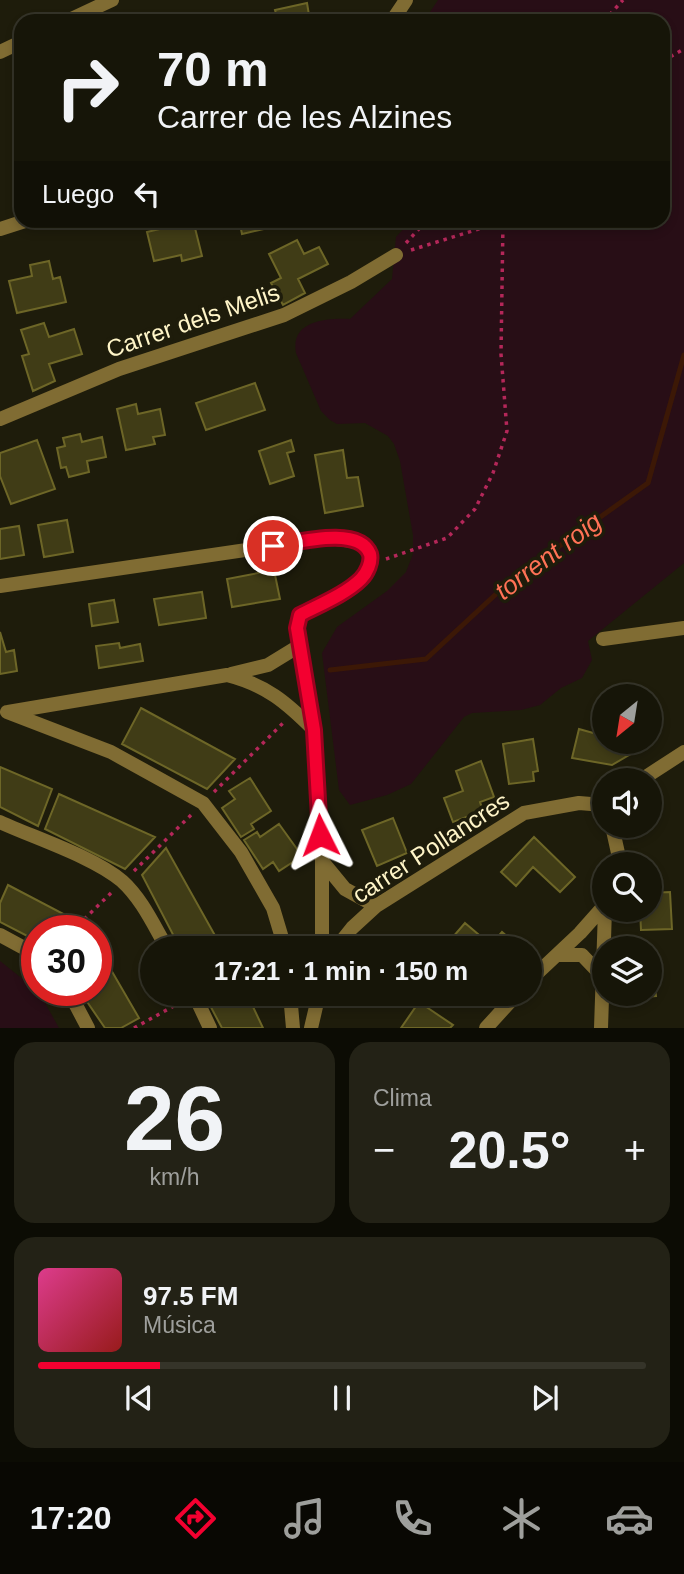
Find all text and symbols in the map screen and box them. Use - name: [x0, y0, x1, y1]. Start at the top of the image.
- icon: right: [42, 42, 133, 133]
- text: 70 m: [157, 42, 269, 96]
- text: Carrer de les Alzines: [157, 99, 452, 135]
- icon: left: [128, 175, 166, 213]
- text: Luego: [42, 179, 114, 209]
- street label: Carrer dels Melis: [103, 278, 283, 363]
- water label: torrent roig: [489, 506, 608, 606]
- pin: [243, 516, 303, 576]
- icon: arrive: [254, 527, 292, 565]
- north arrow: [592, 684, 662, 754]
- map controls: [592, 684, 662, 1006]
- button: sound: [592, 768, 662, 838]
- street label: carrer Pollancres: [347, 787, 514, 908]
- position arrow: [283, 798, 357, 872]
- button: search: [592, 852, 662, 922]
- speed limit sign: 30: [21, 915, 112, 1006]
- button: layers: [592, 936, 662, 1006]
- text: 17:21 · 1 min · 150 m: [214, 956, 468, 986]
- text: 26: [124, 1068, 225, 1169]
- text: Clima: [373, 1085, 432, 1111]
- text: 20.5°: [448, 1121, 571, 1179]
- text: −: [373, 1129, 395, 1171]
- text: +: [624, 1129, 646, 1171]
- text: km/h: [150, 1164, 199, 1190]
- text: 97.5 FM: [143, 1281, 238, 1311]
- text: Música: [143, 1312, 216, 1338]
- icon: previous: [120, 1379, 158, 1417]
- icon: pause: [323, 1379, 361, 1417]
- icon: next: [526, 1379, 564, 1417]
- icon: directions: [171, 1494, 220, 1543]
- icon: music: [280, 1494, 329, 1543]
- icon: phone: [388, 1494, 437, 1543]
- icon: climate: [497, 1494, 546, 1543]
- icon: car: [605, 1494, 654, 1543]
- text: 17:20: [30, 1500, 112, 1536]

